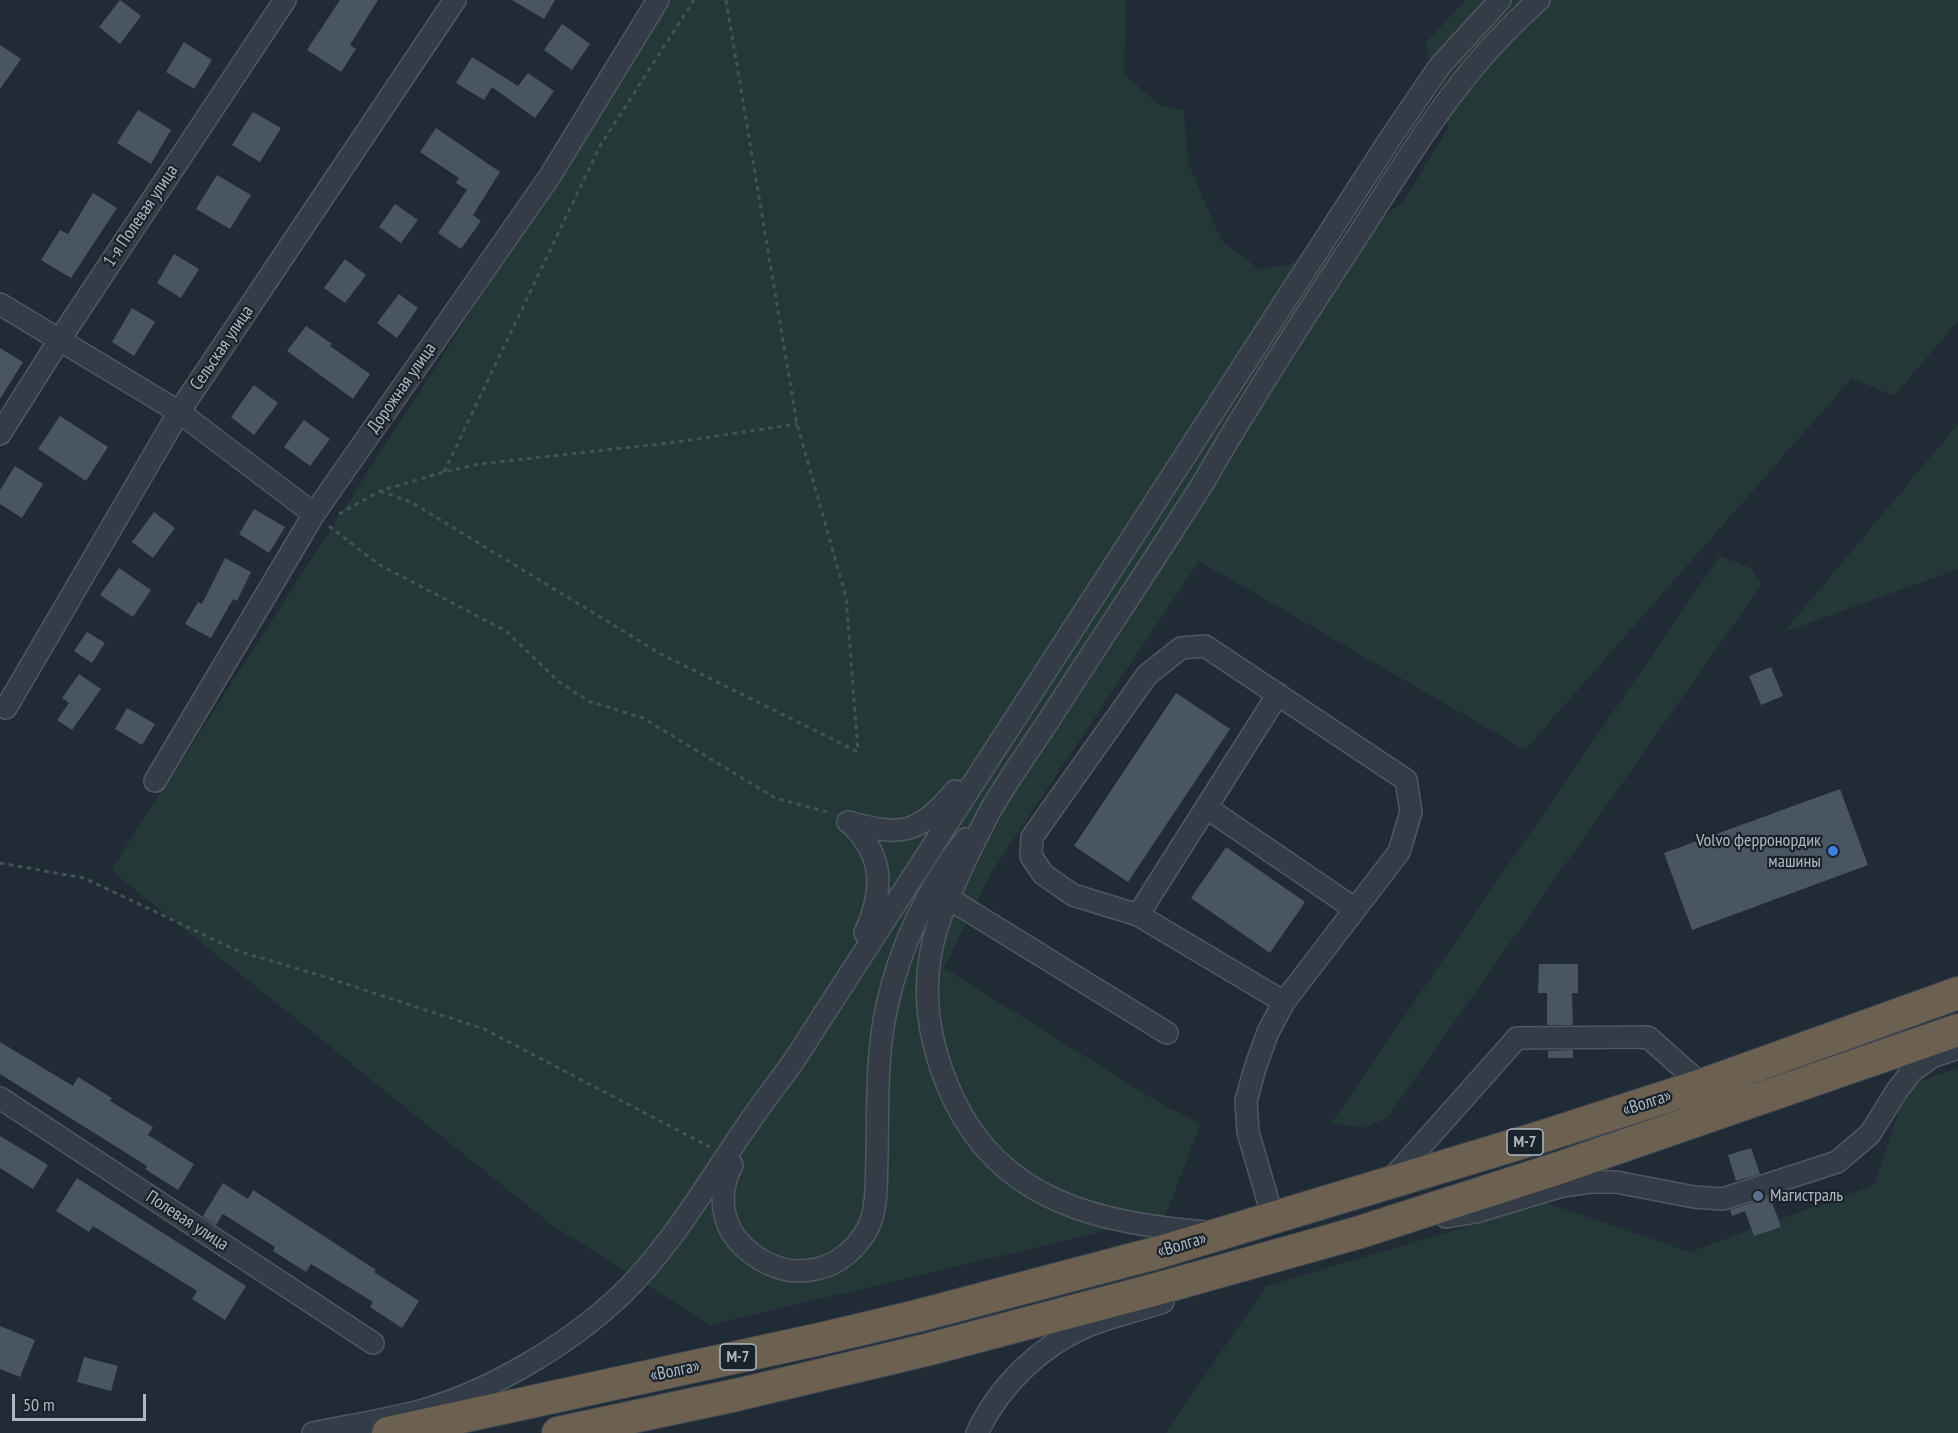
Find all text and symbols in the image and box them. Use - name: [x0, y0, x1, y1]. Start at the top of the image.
- street label: 1-я Полевая улица: [99, 161, 183, 271]
- street label: Сельская улица: [186, 302, 258, 394]
- street label: Дорожная улица: [363, 339, 441, 437]
- place label: Volvo ферронордик машины: [1696, 830, 1821, 872]
- marker: Volvo ферронордик машины: [1826, 844, 1840, 858]
- street label: «Волга»: [1620, 1085, 1674, 1121]
- road number: М-7: [1507, 1129, 1543, 1155]
- place label: Магистраль: [1770, 1185, 1843, 1207]
- street label: Полевая улица: [142, 1186, 232, 1256]
- marker: Магистраль: [1751, 1189, 1765, 1203]
- street label: «Волга»: [1155, 1227, 1209, 1263]
- road number: М-7: [720, 1344, 756, 1370]
- street label: «Волга»: [648, 1355, 702, 1387]
- scale bar: [15, 1382, 148, 1420]
- text: 50 m: [23, 1393, 55, 1416]

